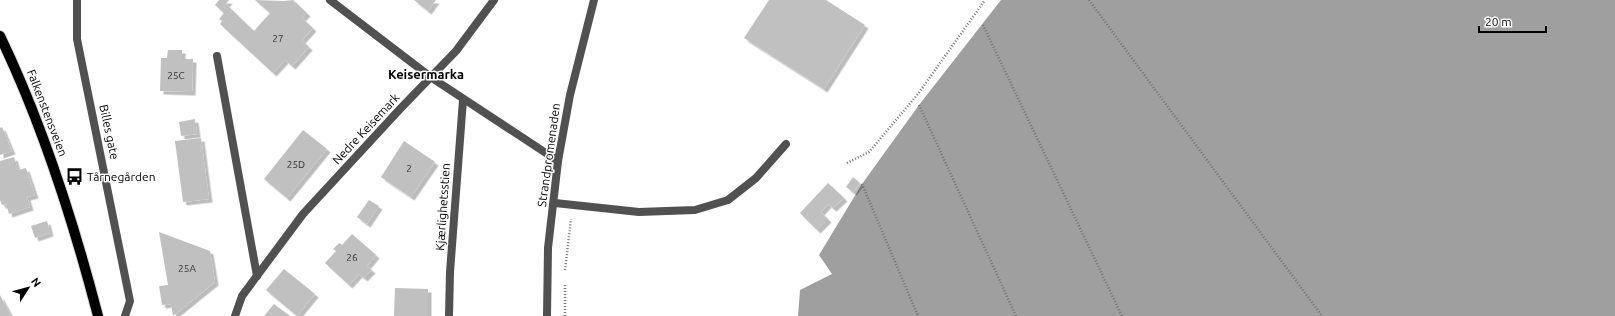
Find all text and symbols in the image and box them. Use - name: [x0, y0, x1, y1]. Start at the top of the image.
- scale bar: [1479, 8, 1546, 34]
- text: 20 m: [1485, 15, 1512, 28]
- house number: 27: [272, 33, 284, 44]
- district label: Keisermarka: [388, 67, 464, 81]
- street label: Falkenstensveien: [25, 68, 70, 158]
- house number: 25C: [167, 70, 185, 81]
- street label: Nedre Keisemark: [330, 91, 402, 167]
- street label: Strandpromenaden: [535, 102, 562, 208]
- street label: Billes gate: [97, 103, 122, 161]
- house number: 25D: [287, 159, 305, 170]
- house number: 2: [406, 163, 412, 174]
- street label: Kjærlighetsstien: [433, 163, 452, 251]
- bus stop icon: Tårnegården: [64, 167, 84, 187]
- place label: Tårnegården: [87, 170, 156, 183]
- house number: 26: [346, 252, 358, 263]
- house number: 25A: [178, 263, 196, 274]
- north arrow: [8, 268, 48, 308]
- text: N: [29, 275, 43, 289]

